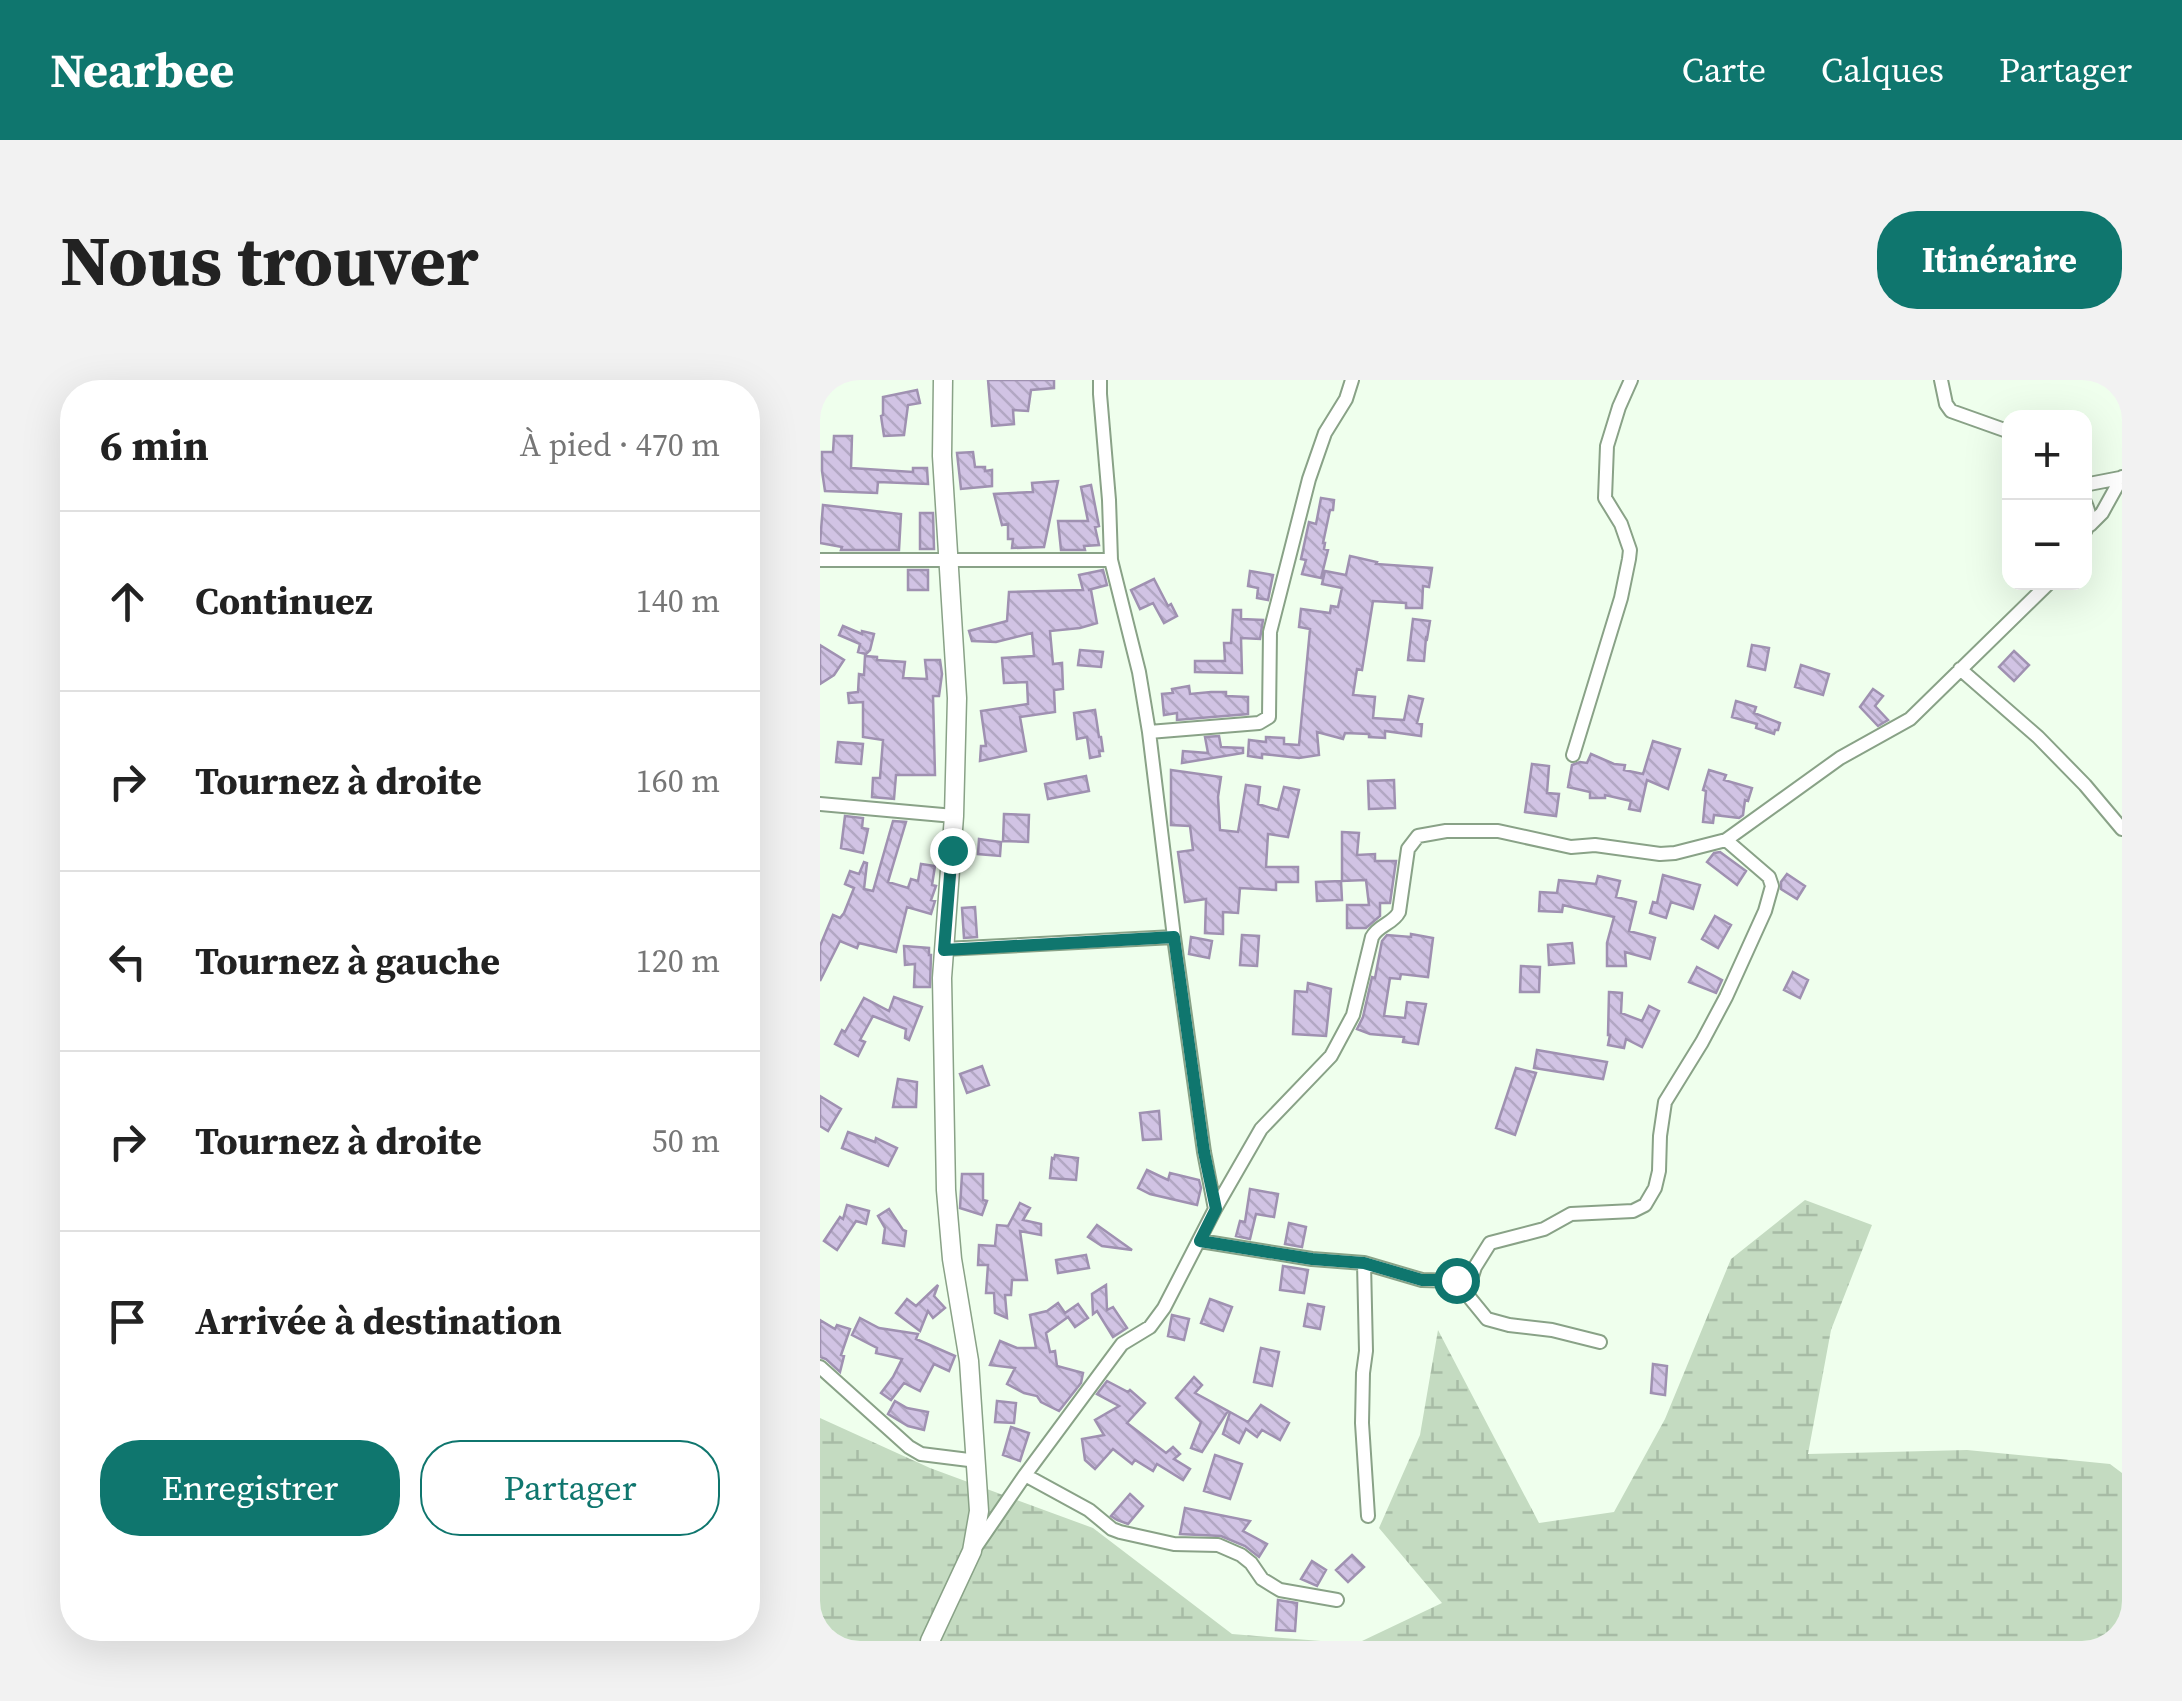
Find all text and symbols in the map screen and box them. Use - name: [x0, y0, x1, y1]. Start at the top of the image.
- text: Nearbee: [50, 37, 234, 103]
- text: Carte: [1682, 46, 1766, 94]
- text: Calques: [1821, 46, 1944, 94]
- text: Partager: [1999, 46, 2132, 94]
- button: Itinéraire: [1877, 211, 2122, 309]
- text: Nous trouver: [60, 212, 479, 308]
- map controls: [2002, 410, 2092, 590]
- button: +: [2002, 410, 2092, 500]
- text: 6 min: [100, 416, 209, 474]
- text: À pied · 470 m: [520, 423, 720, 467]
- button: −: [2002, 500, 2092, 590]
- icon: ahead: [100, 574, 155, 629]
- text: Continuez: [195, 575, 373, 627]
- text: 140 m: [636, 579, 720, 623]
- icon: right: [100, 754, 155, 809]
- text: Tournez à droite: [195, 755, 482, 807]
- text: 160 m: [636, 759, 720, 803]
- route end: [930, 828, 976, 874]
- icon: left: [100, 934, 155, 989]
- text: Tournez à gauche: [195, 935, 500, 987]
- text: 120 m: [636, 939, 720, 983]
- icon: right: [100, 1114, 155, 1169]
- text: Tournez à droite: [195, 1115, 482, 1167]
- text: 50 m: [652, 1119, 720, 1163]
- route start: [1434, 1258, 1480, 1304]
- icon: arrive: [100, 1294, 155, 1349]
- text: Arrivée à destination: [195, 1295, 562, 1347]
- button: Enregistrer: [100, 1440, 400, 1536]
- button: Partager: [420, 1440, 720, 1536]

